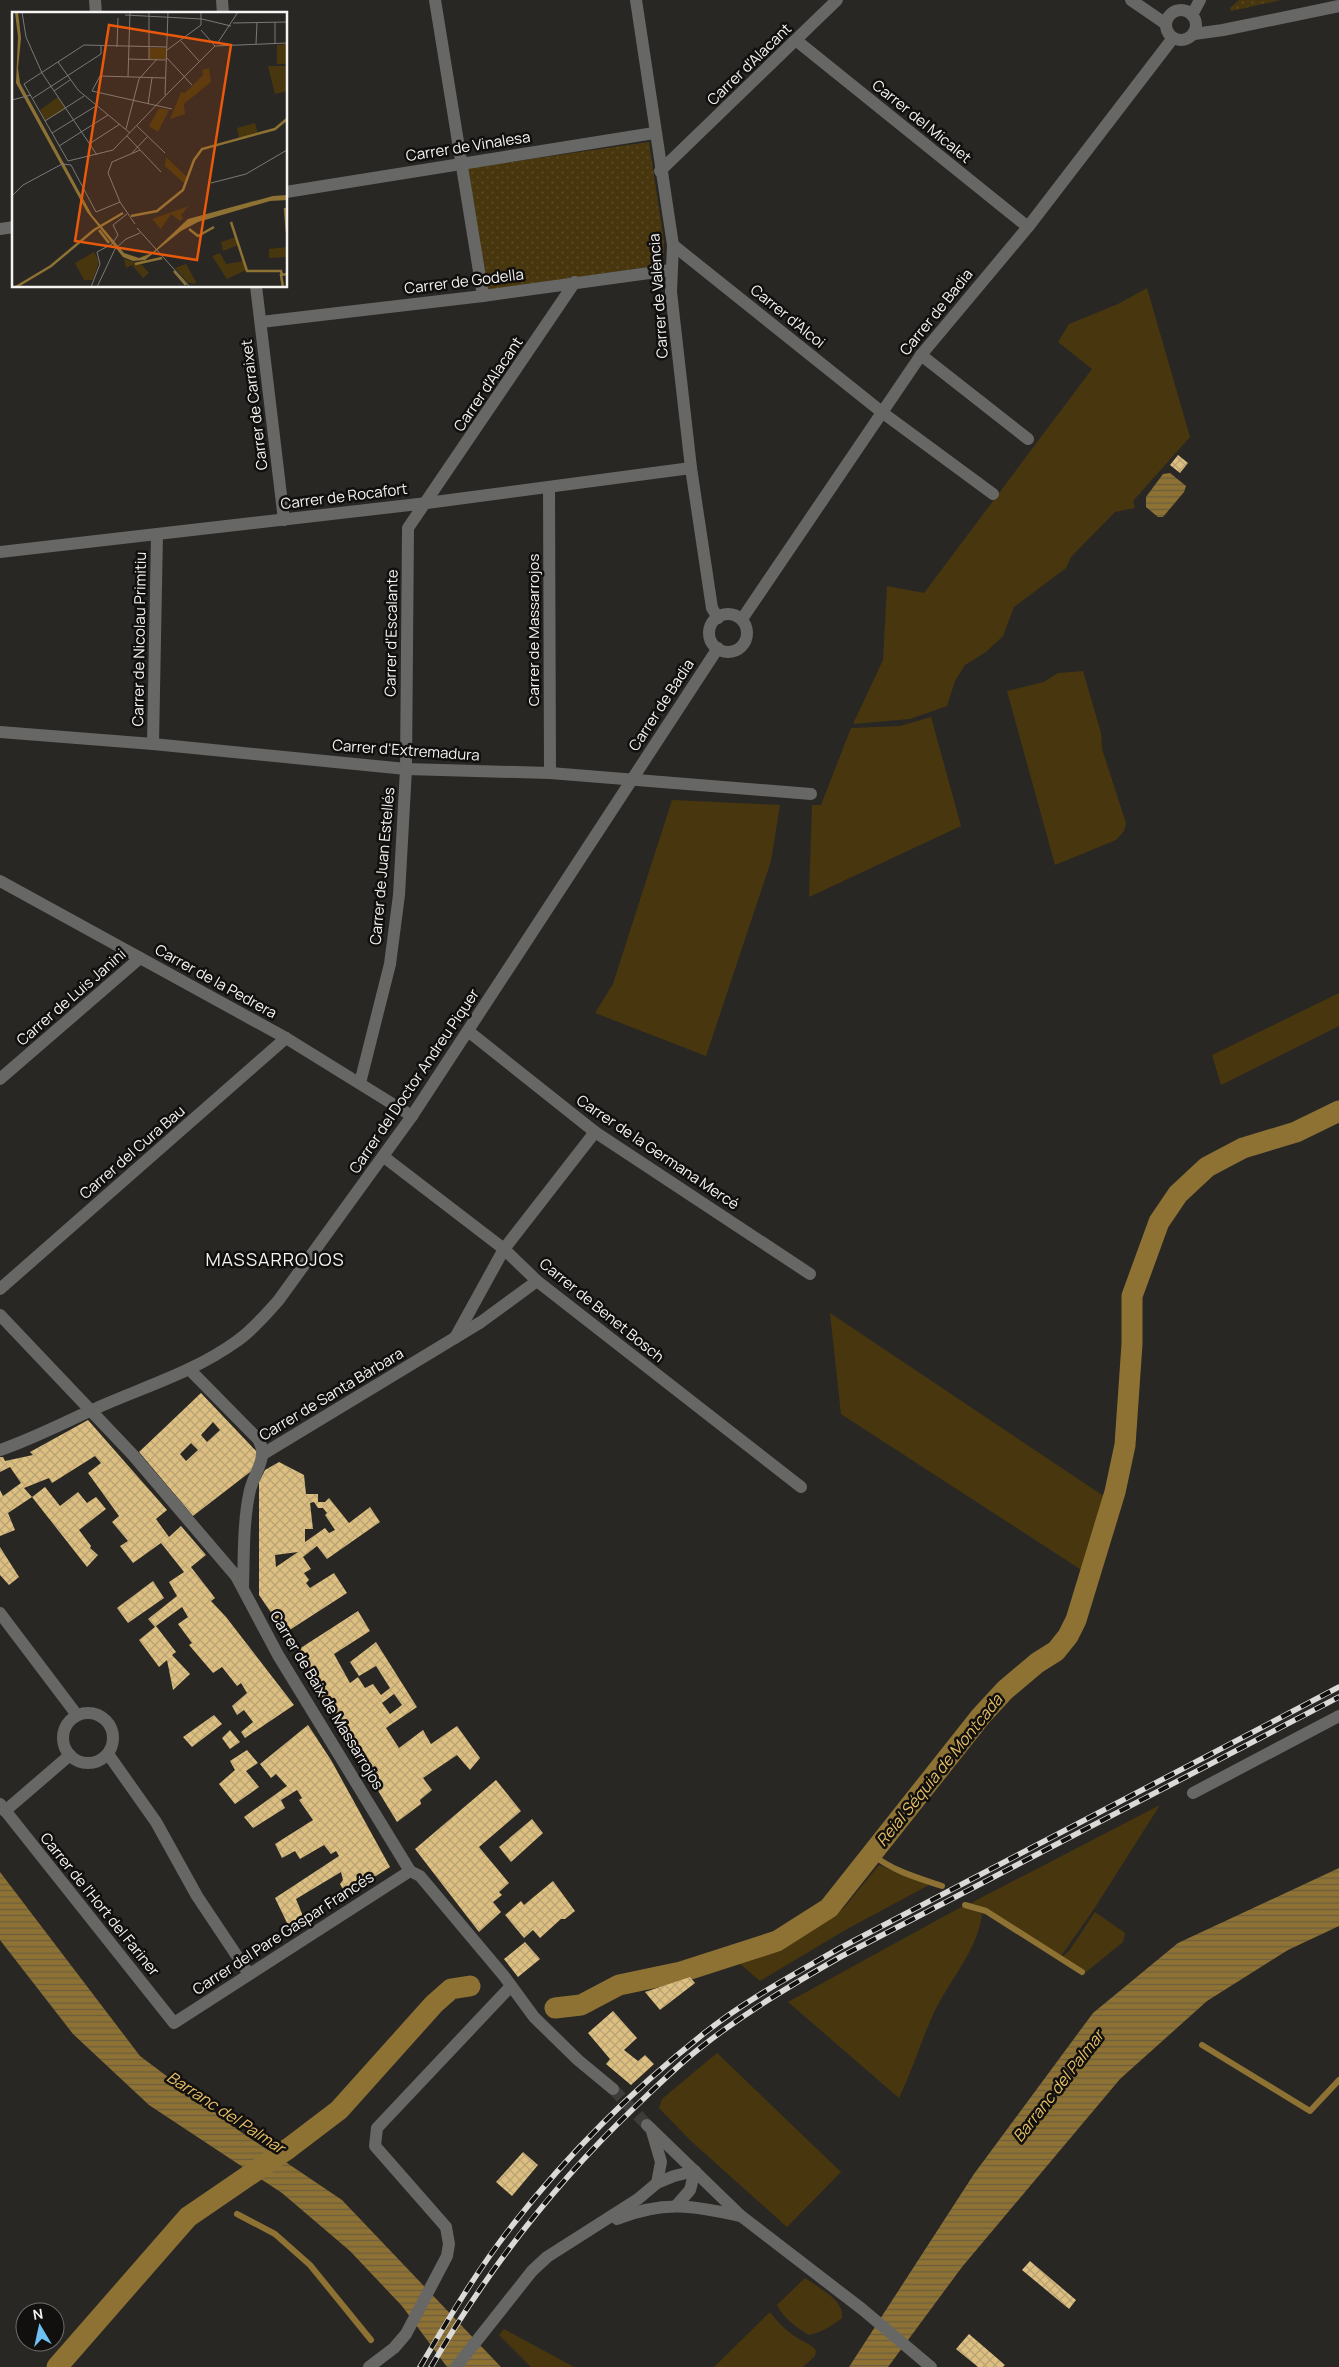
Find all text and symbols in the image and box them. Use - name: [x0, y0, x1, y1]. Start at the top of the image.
- inset map: [12, 12, 288, 288]
- street label: Carrer d'Alacant: [702, 18, 796, 110]
- street label: Carrer del Micalet: [868, 74, 976, 168]
- street label: Carrer de Vinalesa: [404, 126, 532, 166]
- street label: Carrer de València: [643, 233, 673, 359]
- street label: Carrer de Godella: [403, 263, 525, 299]
- street label: Carrer de Badia: [895, 264, 977, 360]
- street label: Carrer d'Alcoi: [746, 279, 830, 353]
- street label: Carrer d'Alacant: [449, 333, 527, 435]
- street label: Carrer de Carraixet: [236, 339, 272, 471]
- street label: Carrer de Rocafort: [279, 478, 409, 514]
- street label: Carrer de Nicolau Primitiu: [127, 552, 151, 726]
- street label: Carrer de Massarrojos: [523, 554, 544, 706]
- street label: Carrer d'Escalante: [379, 569, 403, 697]
- street label: Carrer de Badia: [623, 655, 699, 755]
- street label: Carrer d'Extremadura: [332, 734, 480, 766]
- street label: Carrer de Juan Estellés: [365, 786, 399, 946]
- street label: Carrer de la Pedrera: [151, 939, 281, 1023]
- street label: Carrer de Luis Janini: [12, 944, 130, 1050]
- street label: Carrer del Doctor Andreu Piquer: [344, 984, 484, 1178]
- street label: Carrer de la Germana Mercé: [572, 1090, 744, 1215]
- street label: Carrer del Cura Bau: [75, 1100, 189, 1204]
- district label: MASSARROJOS: [205, 1247, 345, 1271]
- street label: Carrer de Benet Bosch: [535, 1253, 669, 1367]
- street label: Carrer de Santa Bàrbara: [255, 1343, 407, 1445]
- street label: Carrer de Baix de Massarrojos: [265, 1607, 389, 1793]
- water label: Reial Séquia de Montcada: [871, 1689, 1008, 1851]
- street label: Carrer de l'Hort del Fariner: [35, 1828, 165, 1981]
- street label: Carrer del Pare Gaspar Francés: [188, 1866, 378, 2000]
- water label: Barranc del Palmar: [1007, 2024, 1110, 2146]
- water label: Barranc del Palmar: [163, 2066, 291, 2160]
- north arrow: [15, 2302, 65, 2352]
- text: N: [31, 2303, 44, 2324]

